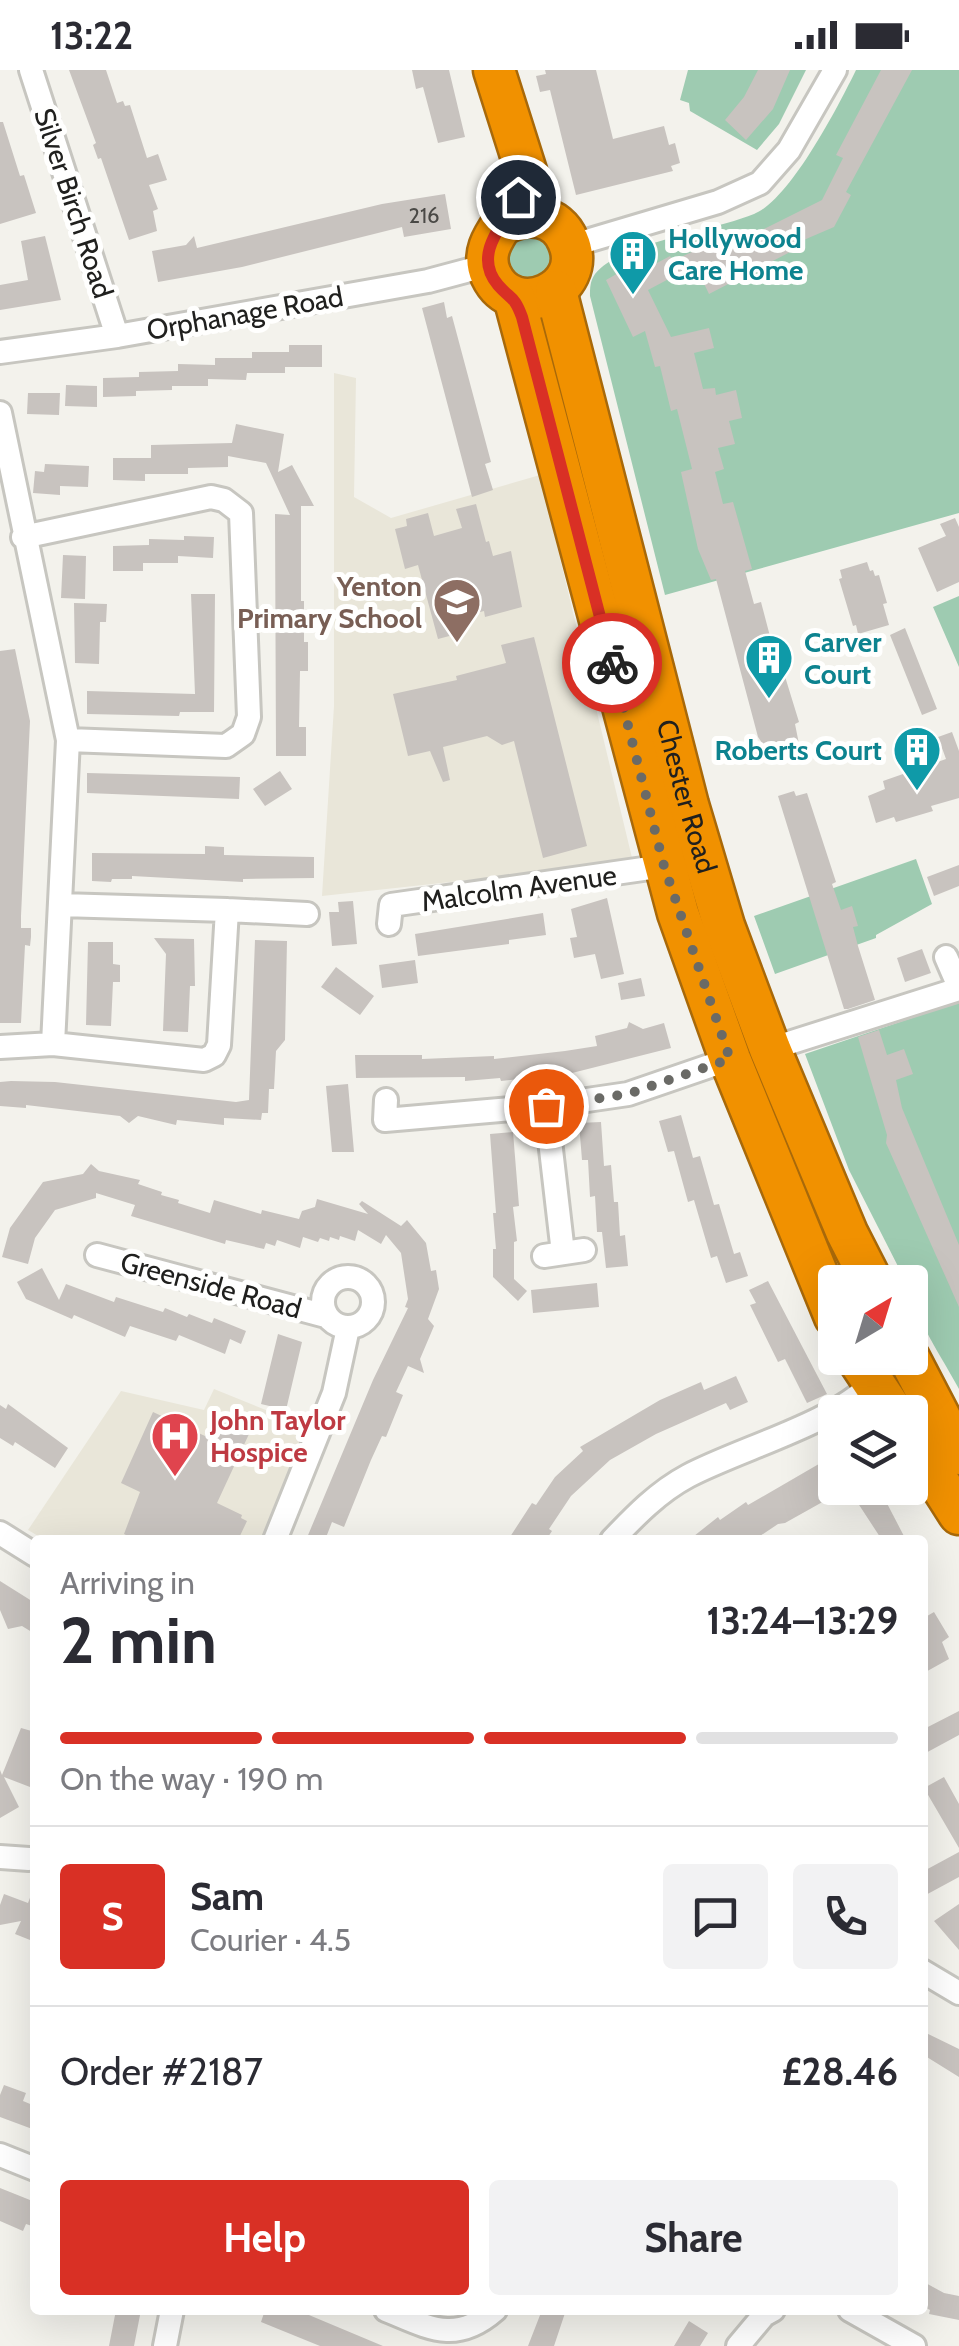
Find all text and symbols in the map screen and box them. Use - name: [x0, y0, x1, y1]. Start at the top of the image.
- text: 13:22: [50, 12, 133, 59]
- street label: Silver Birch Road: [27, 104, 121, 302]
- pin: [476, 155, 561, 240]
- icon: home: [491, 170, 546, 225]
- house number: 216: [408, 202, 440, 229]
- place label: Hollywood Care Home: [668, 221, 803, 287]
- building icon: Hollywood Care Home: [607, 228, 659, 296]
- street label: Orphanage Road: [144, 279, 346, 347]
- place label: Yenton Primary School: [237, 569, 422, 635]
- school or university icon: Yenton Primary School: [431, 576, 483, 644]
- courier: [562, 613, 662, 713]
- place label: Carver Court: [804, 625, 882, 691]
- building icon: Carver Court: [743, 632, 795, 700]
- icon: bike: [585, 636, 640, 691]
- street label: Chester Road: [650, 716, 724, 877]
- building icon: Roberts Court: [891, 724, 943, 792]
- place label: Roberts Court: [715, 733, 882, 767]
- street label: Malcolm Avenue: [419, 857, 619, 919]
- pin: [504, 1064, 589, 1149]
- icon: bag: [519, 1079, 574, 1134]
- street label: Greenside Road: [117, 1245, 305, 1325]
- north arrow: [818, 1265, 928, 1375]
- map controls: [818, 1265, 928, 1505]
- button: layers: [818, 1395, 928, 1505]
- place label: John Taylor Hospice: [209, 1403, 346, 1469]
- hospital icon: John Taylor Hospice: [149, 1410, 201, 1478]
- text: Arriving in: [60, 1563, 195, 1602]
- text: 13:24–13:29: [706, 1597, 898, 1644]
- text: 2 min: [60, 1600, 217, 1679]
- text: On the way · 190 m: [60, 1759, 323, 1798]
- button: chat: [663, 1864, 768, 1969]
- button: phone: [793, 1864, 898, 1969]
- text: Sam: [190, 1873, 264, 1920]
- text: S: [101, 1893, 124, 1940]
- text: Courier · 4.5: [190, 1920, 351, 1959]
- text: Order #2187: [60, 2048, 263, 2095]
- text: £28.46: [782, 2048, 898, 2095]
- button: Help: [60, 2180, 469, 2295]
- button: Share: [489, 2180, 898, 2295]

